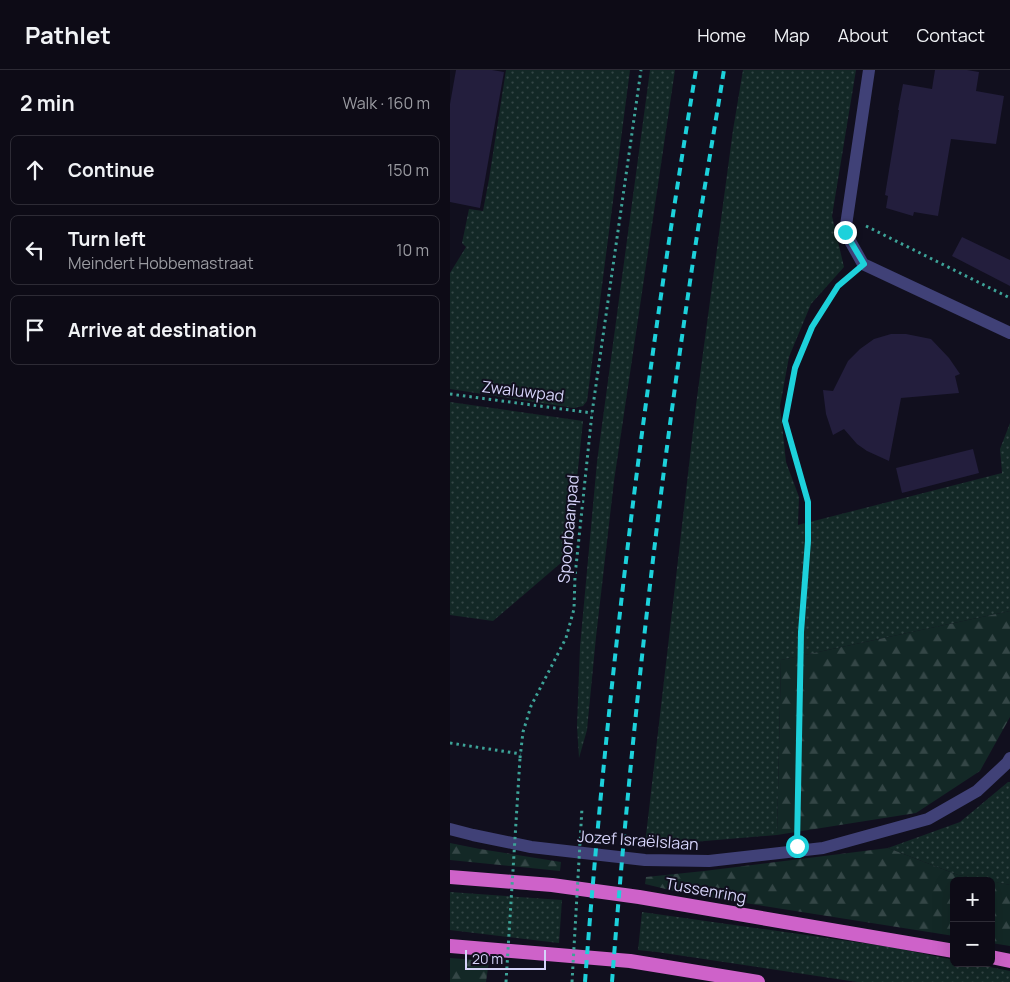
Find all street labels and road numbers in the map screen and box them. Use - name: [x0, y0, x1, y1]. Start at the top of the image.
- street label: Zwaluwpad: [481, 375, 565, 407]
- street label: Spoorbaanpad: [552, 474, 584, 584]
- street label: Jozef Israëlslaan: [577, 825, 699, 855]
- street label: Tussenring: [664, 872, 748, 908]

